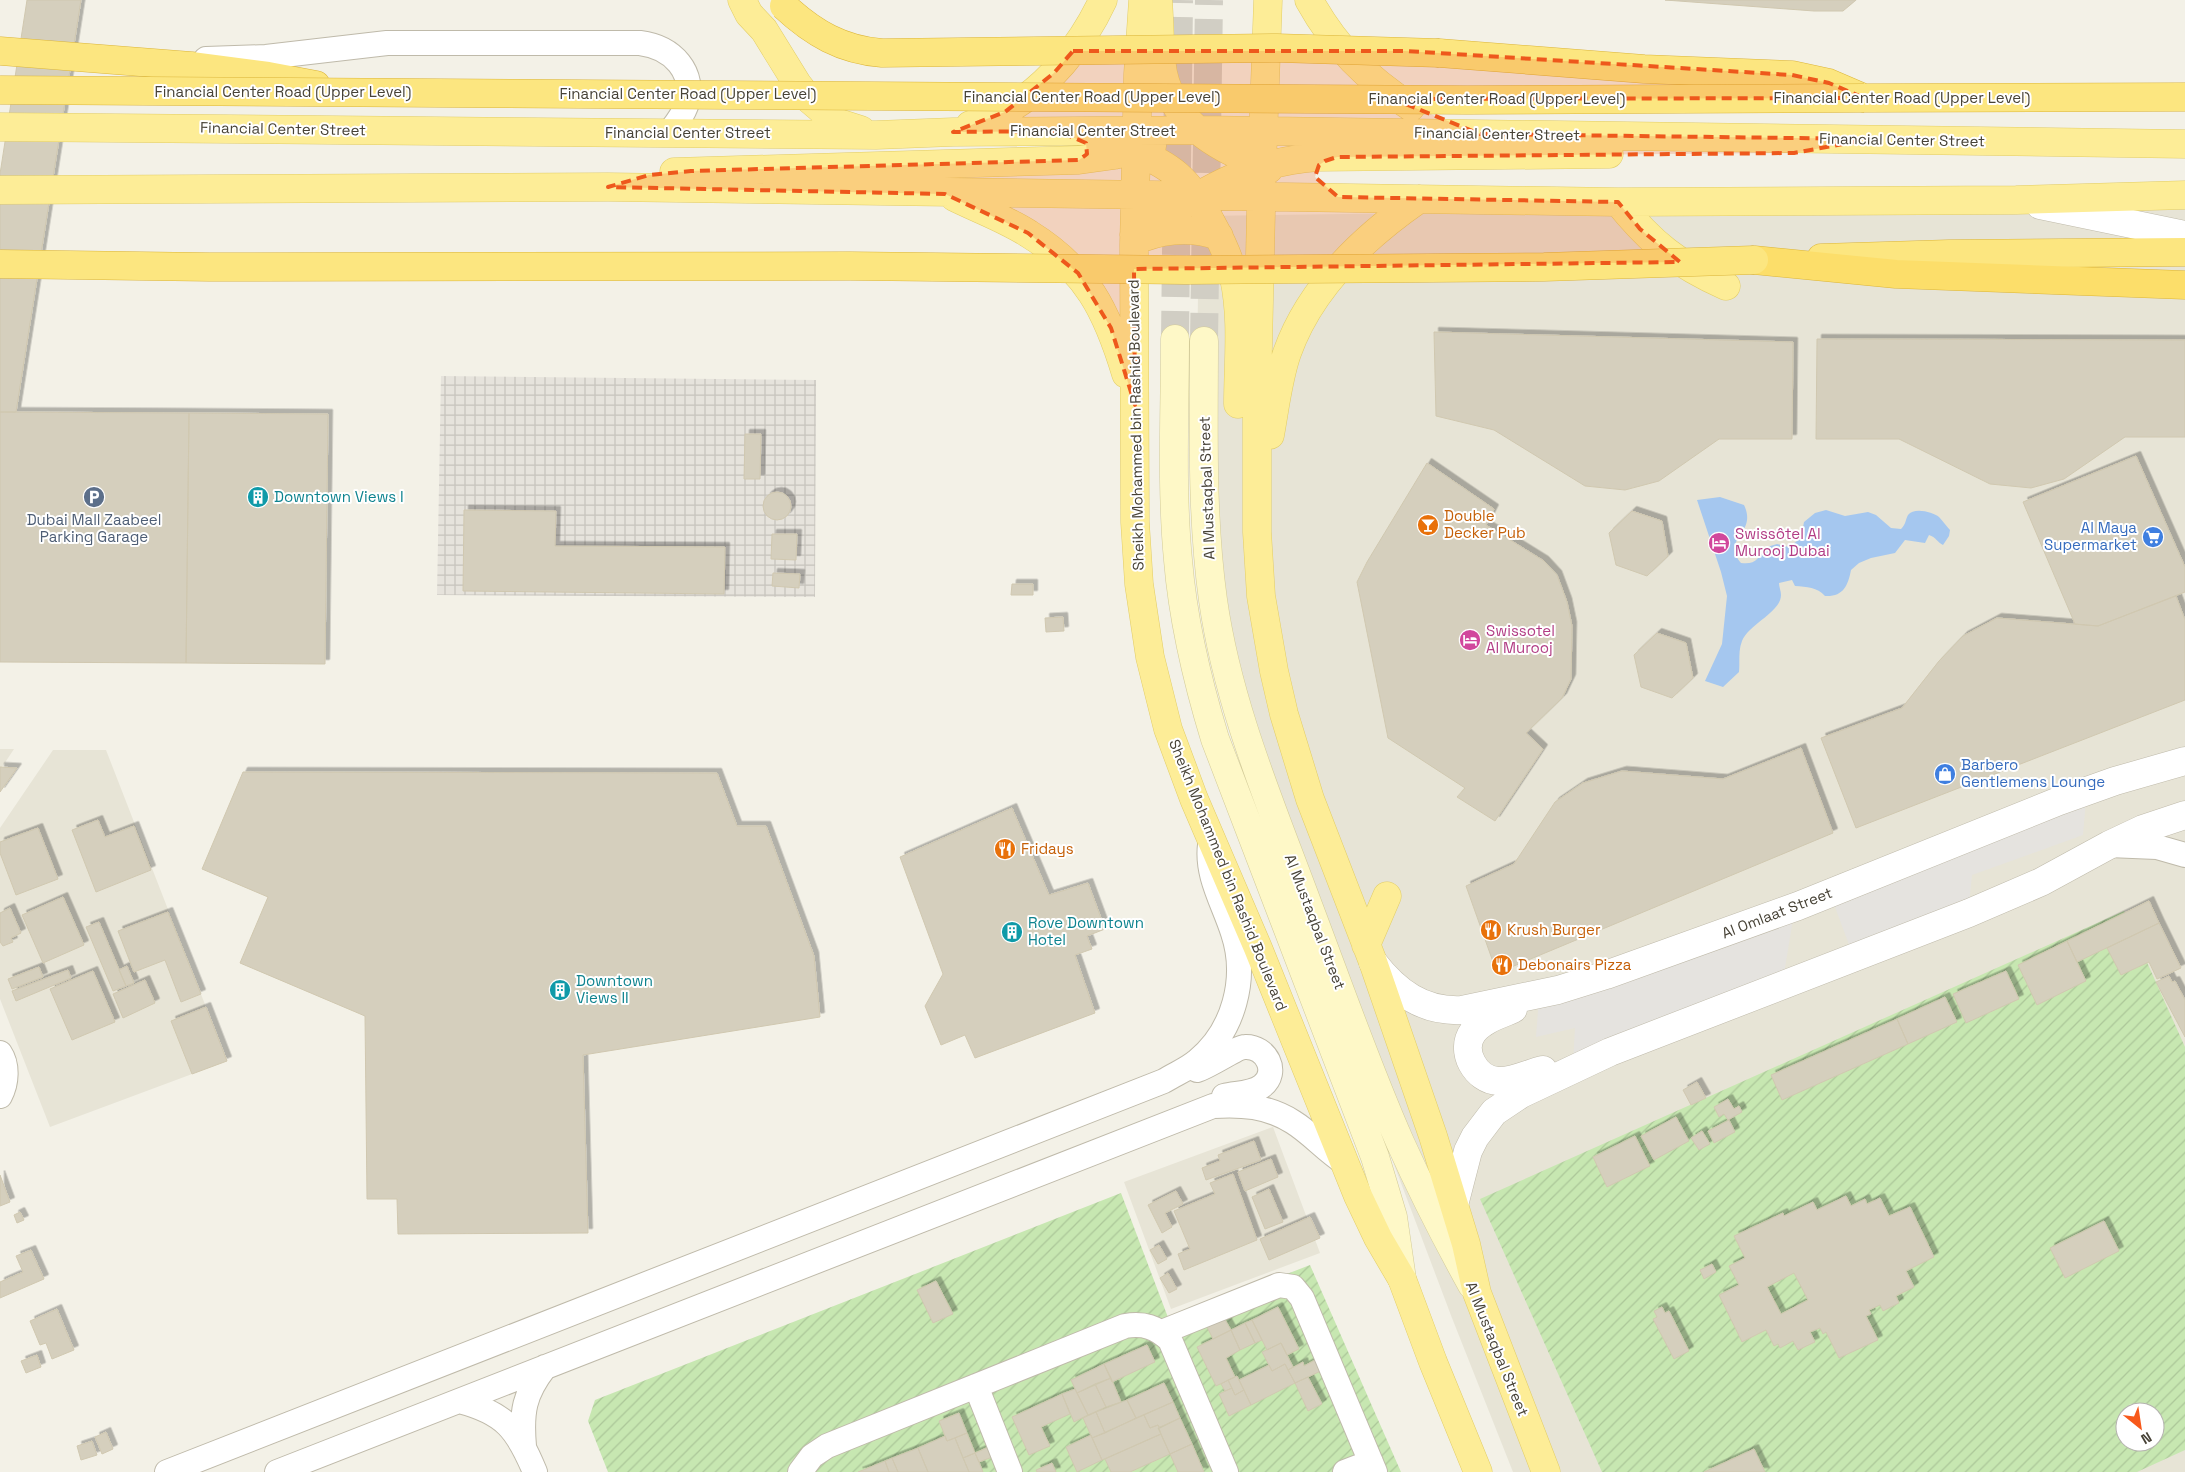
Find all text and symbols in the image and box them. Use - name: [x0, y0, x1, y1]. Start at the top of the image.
- street label: Financial Center Road (Upper Level): [155, 82, 411, 102]
- street label: Financial Center Road (Upper Level): [560, 84, 816, 104]
- street label: Financial Center Road (Upper Level): [964, 87, 1220, 107]
- street label: Financial Center Road (Upper Level): [1774, 88, 2030, 108]
- street label: Financial Center Road (Upper Level): [1369, 89, 1625, 109]
- street label: Financial Center Street: [200, 118, 366, 139]
- street label: Financial Center Street: [1010, 121, 1176, 140]
- street label: Financial Center Street: [605, 123, 771, 142]
- street label: Financial Center Street: [1414, 123, 1580, 144]
- street label: Financial Center Street: [1819, 129, 1985, 150]
- street label: Sheikh Mohammed bin Rashid Boulevard: [1123, 279, 1148, 571]
- street label: Al Mustaqbal Street: [1194, 416, 1218, 560]
- parking icon: Dubai Mall Zaabeel Parking Garage: [82, 485, 106, 509]
- building icon: Downtown Views I: [246, 485, 270, 509]
- place label: Downtown Views I: [274, 487, 404, 506]
- place label: Double Decker Pub: [1444, 506, 1526, 542]
- place label: Dubai Mall Zaabeel Parking Garage: [27, 510, 161, 546]
- bar icon: Double Decker Pub: [1416, 513, 1440, 537]
- place label: Al Maya Supermarket: [2044, 518, 2137, 554]
- place label: Swissôtel Al Murooj Dubai: [1735, 524, 1830, 560]
- supermarket icon: Al Maya Supermarket: [2141, 525, 2165, 549]
- hotel icon: Swissôtel Al Murooj Dubai: [1707, 531, 1731, 555]
- place label: Swissotel Al Murooj: [1486, 621, 1555, 657]
- hotel icon: Swissotel Al Murooj: [1458, 628, 1482, 652]
- street label: Sheikh Mohammed bin Rashid Boulevard: [1165, 736, 1292, 1013]
- place label: Barbero Gentlemens Lounge: [1961, 755, 2105, 791]
- shop icon: Barbero Gentlemens Lounge: [1933, 762, 1957, 786]
- restaurant icon: Fridays: [993, 837, 1017, 861]
- place label: Fridays: [1021, 839, 1074, 858]
- street label: Al Mustaqbal Street: [1281, 851, 1350, 992]
- street label: Al Omlaat Street: [1719, 883, 1835, 942]
- place label: Rove Downtown Hotel: [1028, 913, 1144, 949]
- restaurant icon: Krush Burger: [1479, 918, 1503, 942]
- building icon: Rove Downtown Hotel: [1000, 920, 1024, 944]
- place label: Krush Burger: [1507, 920, 1601, 939]
- restaurant icon: Debonairs Pizza: [1490, 953, 1514, 977]
- place label: Debonairs Pizza: [1518, 955, 1632, 974]
- place label: Downtown Views II: [576, 971, 653, 1007]
- building icon: Downtown Views II: [548, 978, 572, 1002]
- street label: Al Mustaqbal Street: [1462, 1279, 1533, 1419]
- north arrow: [2115, 1402, 2165, 1452]
- text: N: [2138, 1428, 2155, 1448]

